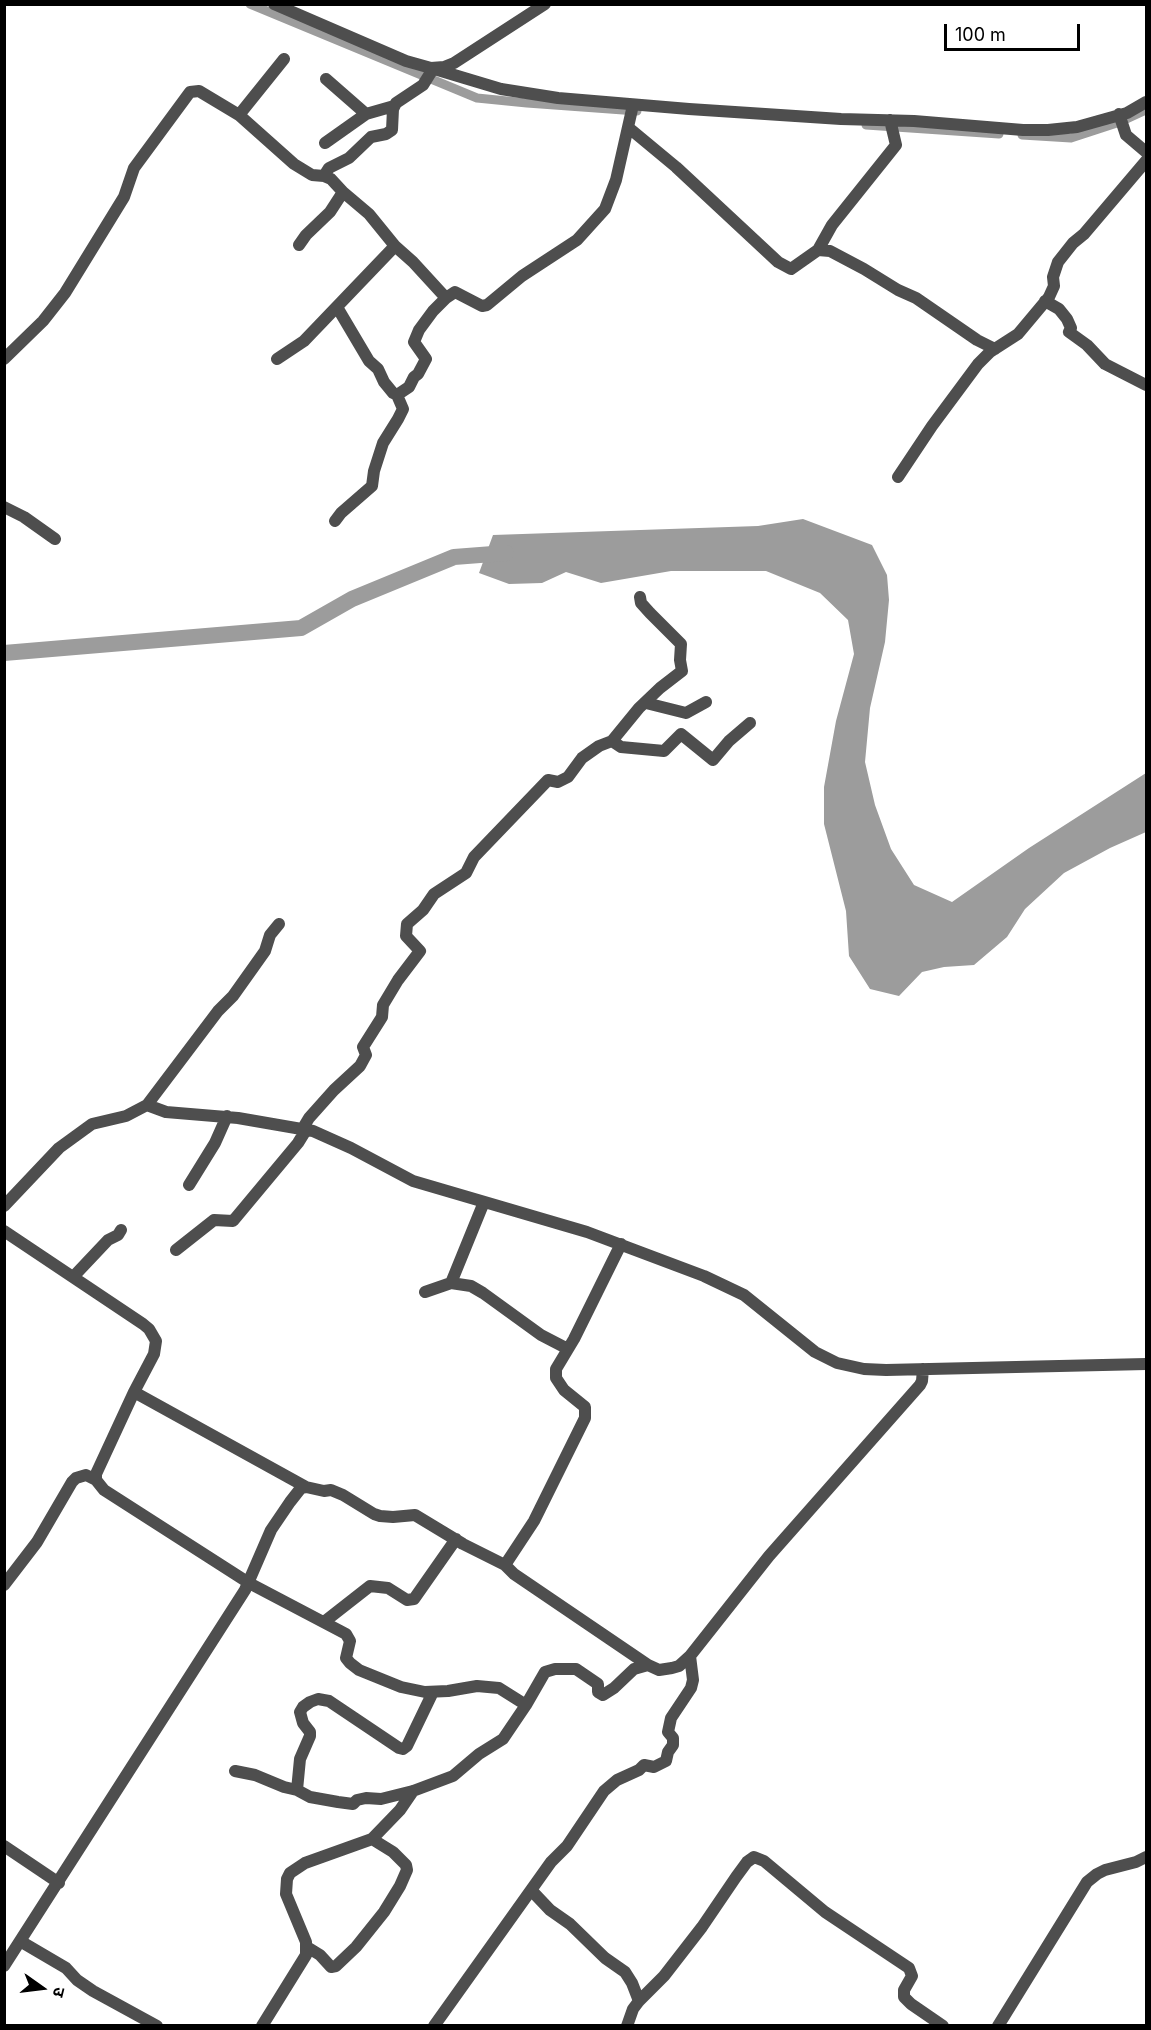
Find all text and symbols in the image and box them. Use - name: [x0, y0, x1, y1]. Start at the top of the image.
- scale bar: [947, 12, 1084, 50]
- text: 100 m: [955, 24, 1006, 45]
- north arrow: [12, 1958, 72, 2018]
- text: उ: [49, 1985, 70, 1999]

